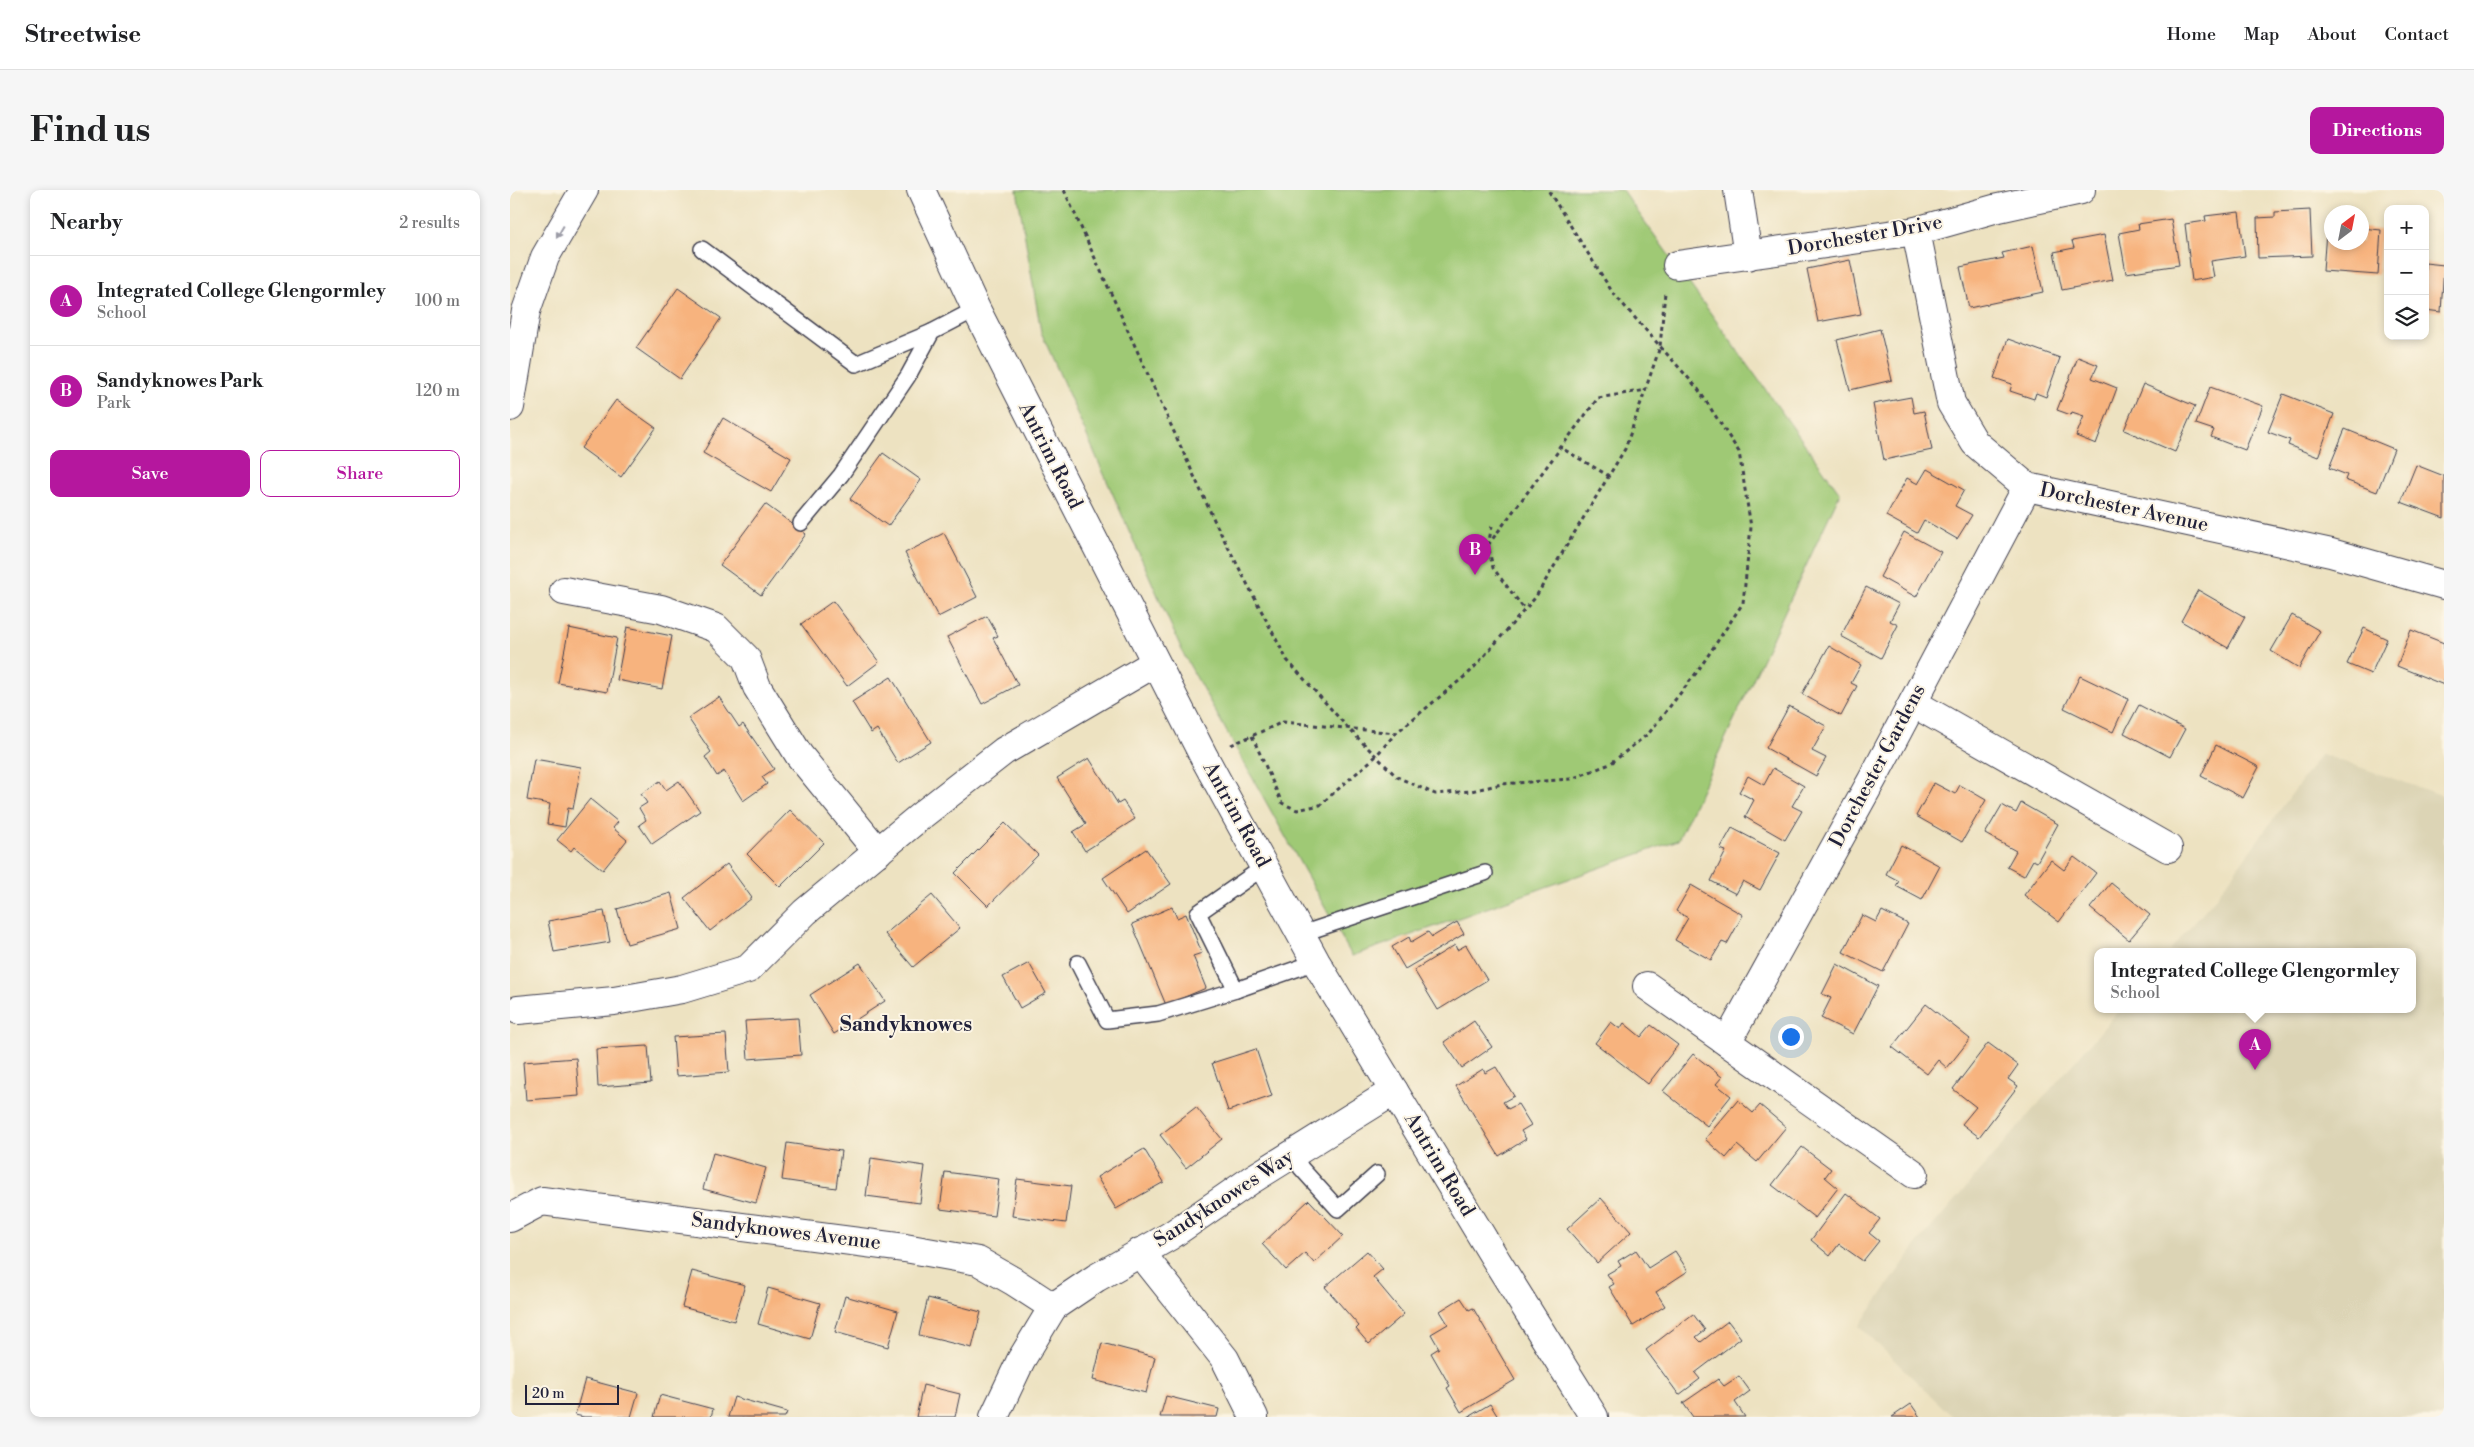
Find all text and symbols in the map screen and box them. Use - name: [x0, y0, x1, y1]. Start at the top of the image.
- text: Streetwise: [25, 20, 141, 50]
- text: Home: [2167, 23, 2216, 46]
- text: Map: [2244, 23, 2280, 46]
- text: About: [2308, 23, 2357, 46]
- text: Contact: [2385, 23, 2449, 46]
- button: Directions: [2310, 107, 2444, 154]
- text: Find us: [30, 109, 150, 152]
- north arrow: [2324, 205, 2369, 250]
- map controls: [2384, 205, 2429, 340]
- button: +: [2384, 205, 2429, 250]
- text: Nearby: [50, 210, 123, 236]
- street label: Dorchester Drive: [1786, 210, 1944, 262]
- text: 2 results: [399, 213, 460, 233]
- one-way arrow: [555, 226, 564, 239]
- button: −: [2384, 250, 2429, 295]
- text: Integrated College Glengormley: [97, 279, 386, 303]
- text: A: [60, 291, 72, 311]
- text: 100 m: [415, 291, 460, 311]
- button: layers: [2384, 295, 2429, 340]
- text: School: [97, 303, 146, 323]
- text: Sandyknowes Park: [97, 369, 264, 393]
- text: B: [60, 381, 72, 401]
- text: 120 m: [416, 381, 460, 401]
- text: Park: [97, 393, 130, 413]
- street label: Antrim Road: [1012, 398, 1088, 514]
- button: Save: [50, 450, 250, 497]
- button: Share: [260, 450, 460, 497]
- street label: Dorchester Avenue: [2037, 478, 2211, 538]
- pin: B: [1459, 534, 1491, 575]
- street label: Dorchester Gardens: [1824, 680, 1932, 852]
- street label: Antrim Road: [1196, 757, 1275, 873]
- popup: [2094, 948, 2416, 1013]
- text: Integrated College Glengormley: [2111, 959, 2399, 983]
- text: School: [2111, 983, 2160, 1003]
- district label: Sandyknowes: [840, 1012, 972, 1038]
- your location: [1778, 1024, 1804, 1050]
- pin: A: [2239, 1029, 2271, 1070]
- street label: Antrim Road: [1398, 1108, 1480, 1222]
- street label: Sandyknowes Way: [1150, 1144, 1299, 1253]
- street label: Sandyknowes Avenue: [690, 1208, 882, 1256]
- scale bar: [525, 1382, 619, 1405]
- text: 20 m: [532, 1385, 564, 1403]

